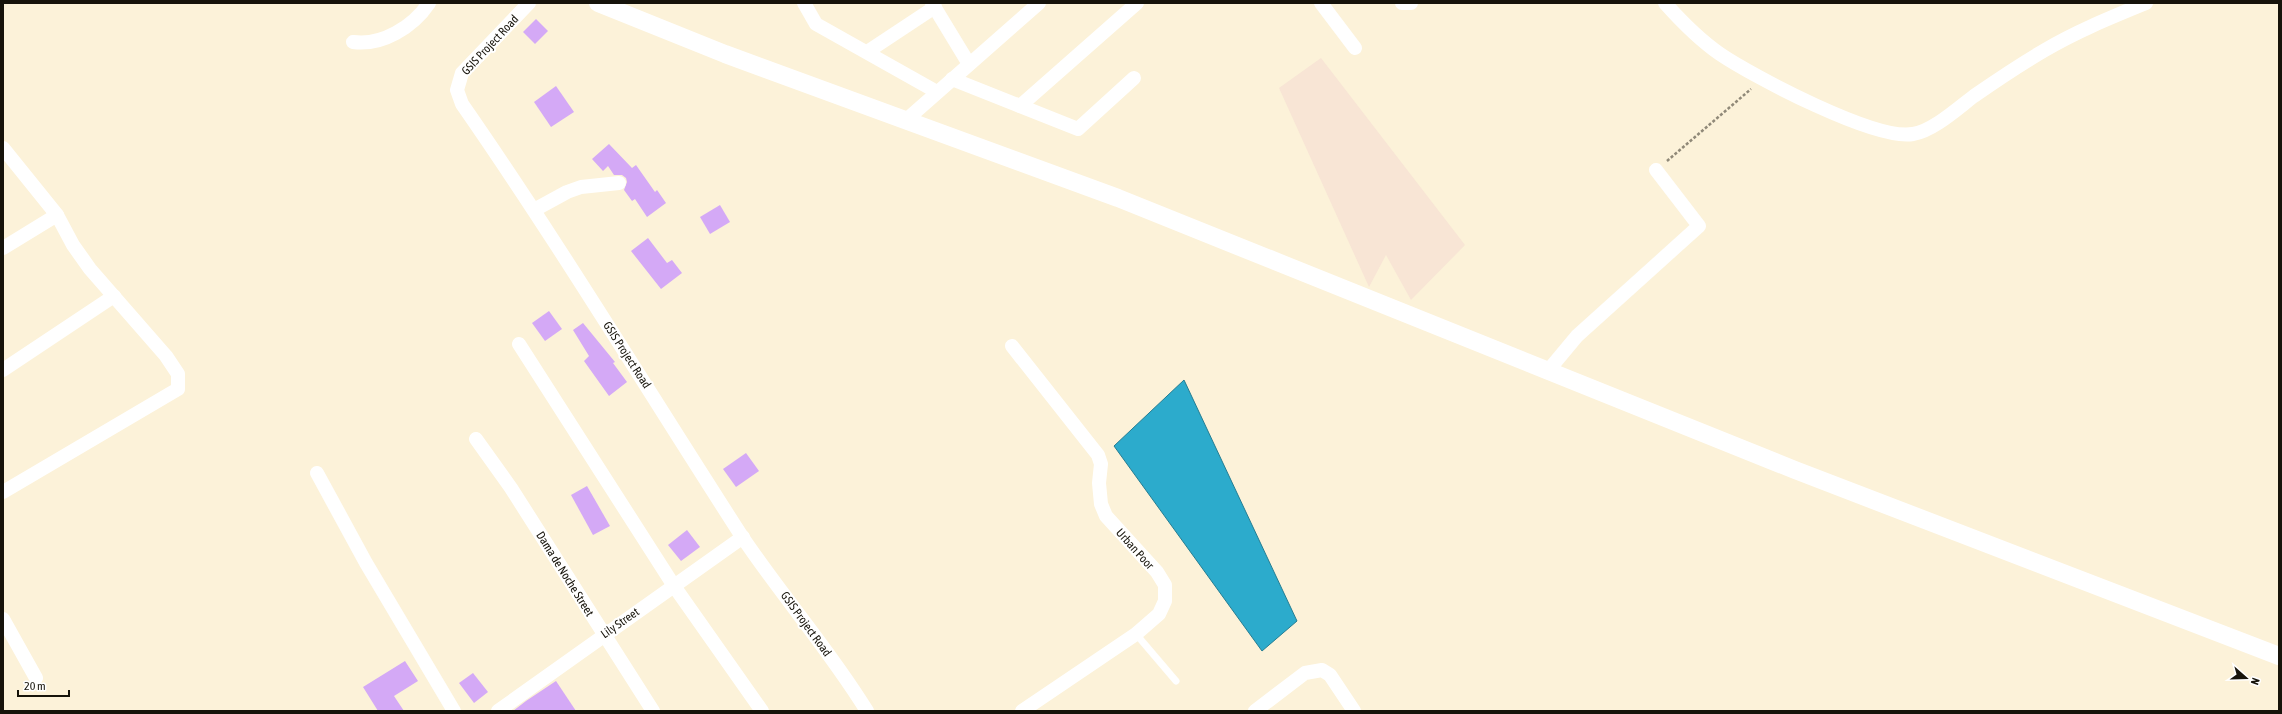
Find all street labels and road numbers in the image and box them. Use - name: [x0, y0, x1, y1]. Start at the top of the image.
- street label: GSIS Project Road: [459, 12, 521, 78]
- street label: GSIS Project Road: [600, 319, 654, 391]
- street label: Urban Poor: [1113, 526, 1157, 573]
- street label: Dama de Noche Street: [533, 529, 597, 619]
- street label: GSIS Project Road: [778, 589, 834, 659]
- street label: Lily Street: [598, 605, 642, 641]

